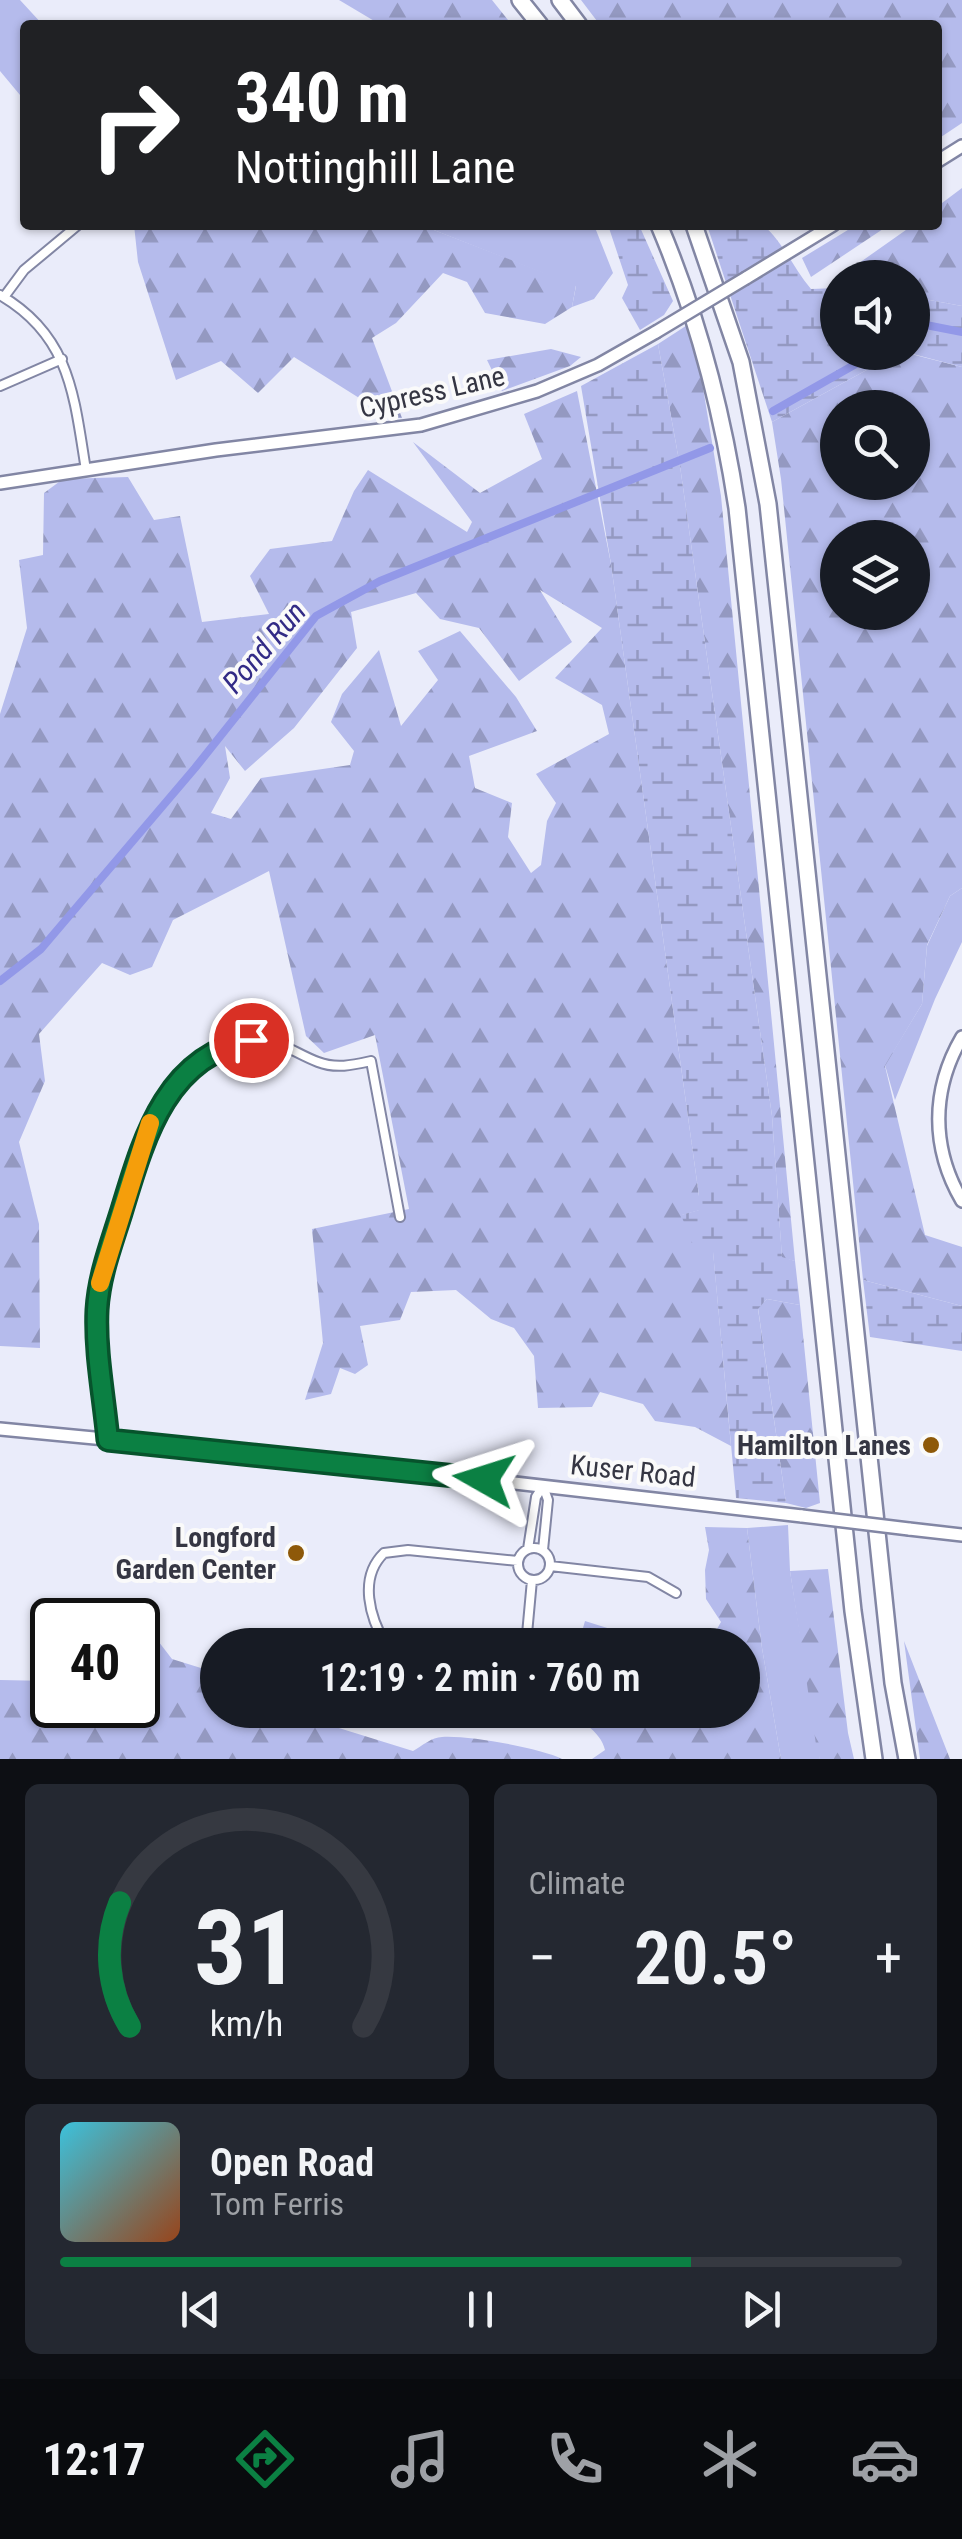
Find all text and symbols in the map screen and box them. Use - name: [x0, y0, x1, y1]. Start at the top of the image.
- text: 340 m: [235, 57, 409, 139]
- icon: right: [70, 60, 200, 190]
- text: Nottinghill Lane: [235, 141, 515, 194]
- map controls: [820, 260, 930, 630]
- button: sound: [820, 260, 930, 370]
- street label: Cypress Lane: [356, 359, 508, 425]
- button: search: [820, 390, 930, 500]
- button: layers: [820, 520, 930, 630]
- water label: Pond Run: [215, 594, 313, 700]
- pin: [209, 998, 294, 1083]
- icon: arrive: [224, 1013, 279, 1068]
- position arrow: [432, 1427, 536, 1531]
- place label: Hamilton Lanes: [737, 1429, 911, 1462]
- marker: Hamilton Lanes: [920, 1434, 942, 1456]
- street label: Kuser Road: [569, 1448, 697, 1494]
- place label: Longford Garden Center: [116, 1521, 276, 1586]
- marker: Longford Garden Center: [285, 1542, 307, 1564]
- speed limit sign: 40: [30, 1598, 160, 1728]
- text: 12:19 · 2 min · 760 m: [320, 1656, 640, 1700]
- text: Climate: [529, 1864, 625, 1902]
- text: 31: [194, 1888, 299, 2009]
- text: 20.5°: [634, 1914, 797, 2002]
- text: −: [529, 1926, 556, 1990]
- text: +: [875, 1926, 902, 1990]
- text: km/h: [210, 2003, 284, 2045]
- text: Open Road: [210, 2141, 374, 2185]
- text: Tom Ferris: [210, 2185, 344, 2223]
- icon: previous: [173, 2282, 228, 2337]
- icon: pause: [453, 2282, 508, 2337]
- icon: next: [734, 2282, 789, 2337]
- icon: directions: [230, 2424, 300, 2494]
- icon: music: [385, 2424, 455, 2494]
- icon: phone: [540, 2424, 610, 2494]
- icon: climate: [695, 2424, 765, 2494]
- icon: car: [850, 2424, 920, 2494]
- text: 12:17: [42, 2433, 146, 2486]

